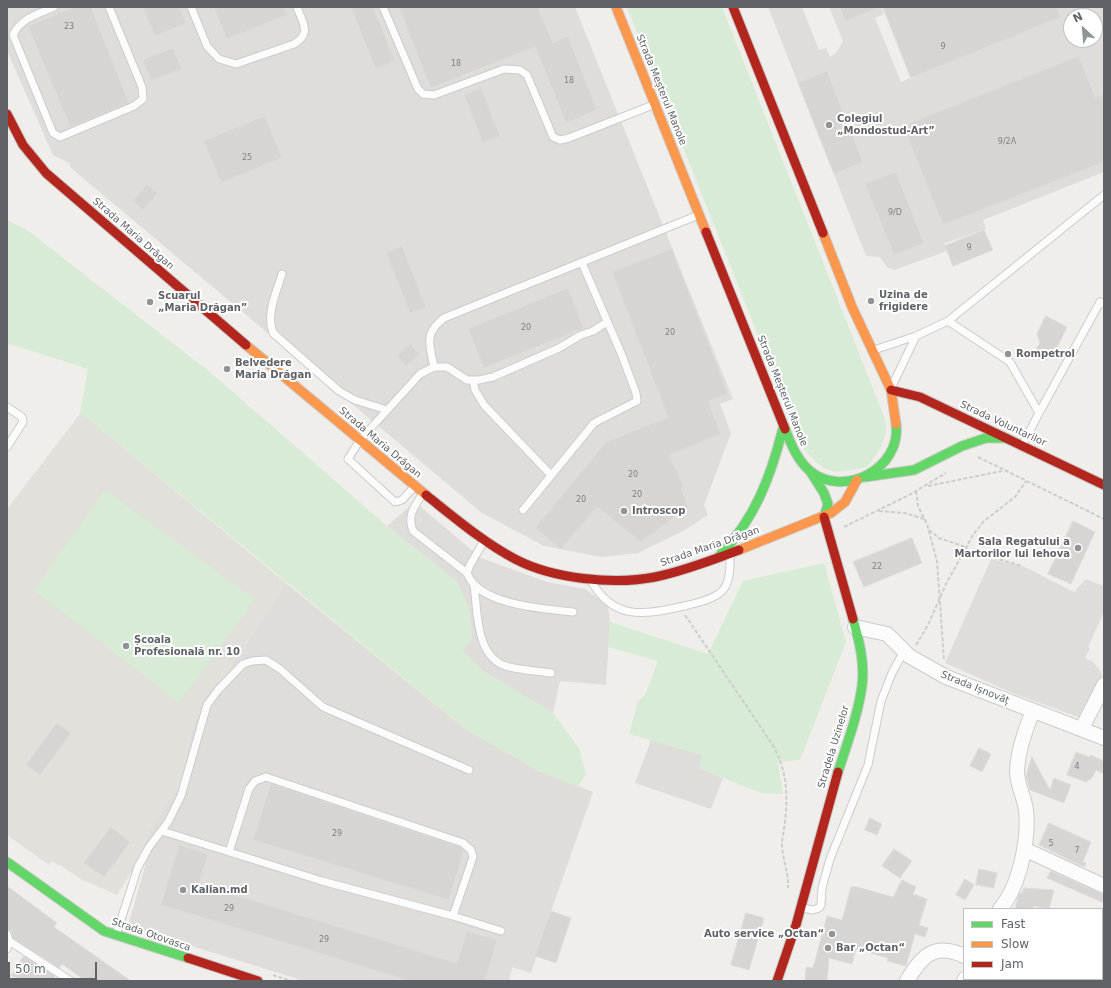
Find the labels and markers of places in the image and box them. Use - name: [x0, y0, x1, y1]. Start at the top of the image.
- place label: Colegiul „Mondostud-Art”: [837, 113, 935, 136]
- marker: Colegiul „Mondostud-Art”: [824, 120, 834, 130]
- place label: Uzina de frigidere: [879, 289, 928, 312]
- place label: Scuarul „Maria Drăgan”: [158, 290, 247, 314]
- marker: Uzina de frigidere: [866, 296, 876, 306]
- marker: Scuarul „Maria Drăgan”: [145, 297, 155, 307]
- place label: Rompetrol: [1016, 348, 1075, 360]
- marker: Rompetrol: [1003, 349, 1013, 359]
- place label: Belvedere Maria Drăgan: [235, 357, 311, 380]
- marker: Belvedere Maria Drăgan: [222, 364, 232, 374]
- place label: Introscop: [632, 505, 685, 517]
- marker: Introscop: [619, 506, 629, 516]
- place label: Sala Regatului a Martorilor lui Iehova: [954, 536, 1070, 560]
- marker: Sala Regatului a Martorilor lui Iehova: [1073, 543, 1083, 553]
- place label: Școala Profesională nr. 10: [134, 634, 240, 658]
- marker: Școala Profesională nr. 10: [121, 641, 131, 651]
- place label: Kalian.md: [191, 884, 248, 896]
- marker: Kalian.md: [178, 885, 188, 895]
- place label: Auto service „Octan“: [704, 928, 824, 940]
- marker: Auto service „Octan“: [827, 929, 837, 939]
- place label: Bar „Octan“: [836, 942, 905, 954]
- marker: Bar „Octan“: [823, 943, 833, 953]

